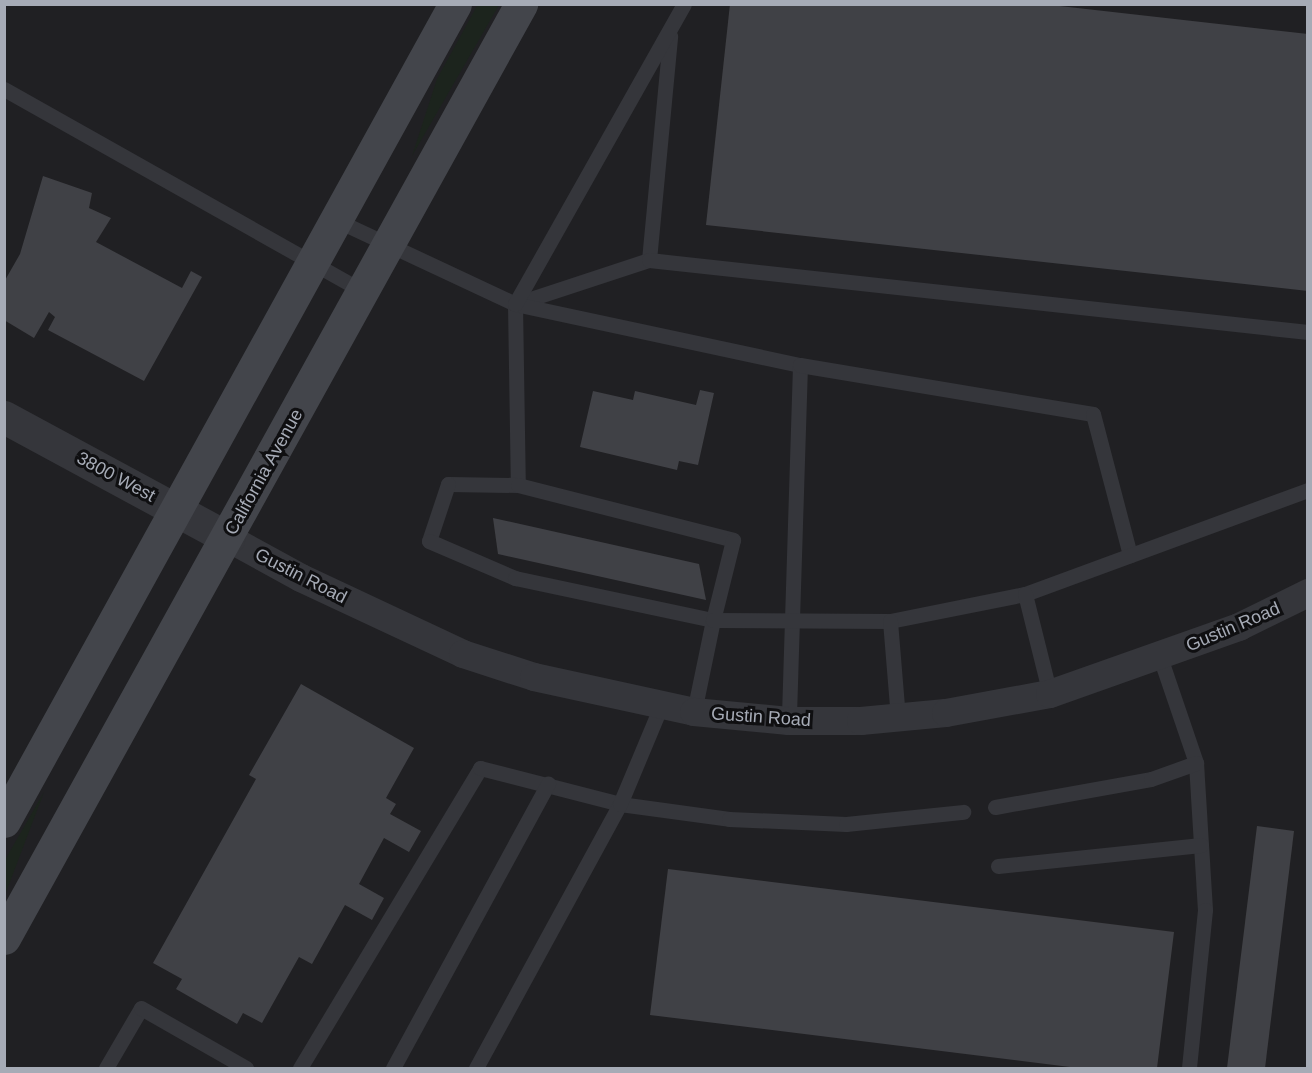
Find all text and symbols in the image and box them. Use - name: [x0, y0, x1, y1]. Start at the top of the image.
- street label: California Avenue: [220, 405, 308, 539]
- street label: 3800 West: [73, 447, 159, 507]
- street label: Gustin Road: [252, 544, 350, 608]
- street label: Gustin Road: [1183, 598, 1283, 656]
- street label: Gustin Road: [710, 703, 812, 731]

